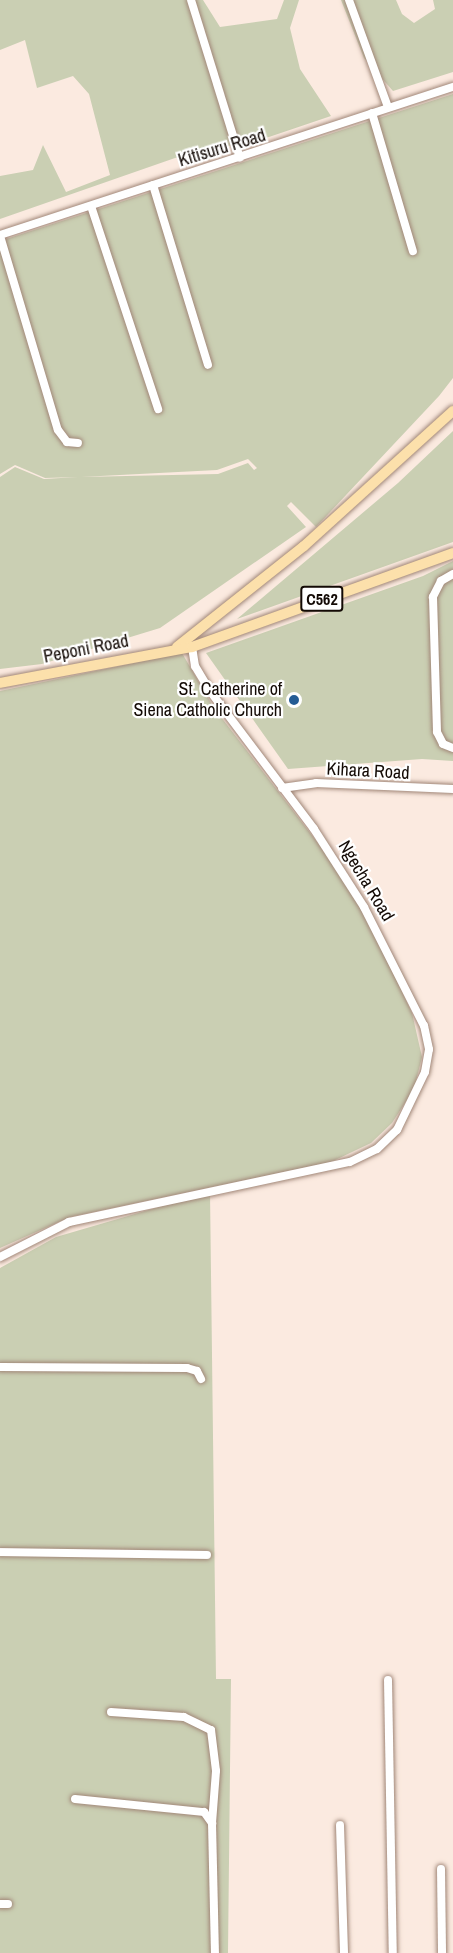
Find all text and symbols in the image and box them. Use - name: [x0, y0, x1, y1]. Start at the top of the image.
- street label: Kitisuru Road: [176, 124, 268, 172]
- road number: C562: [300, 586, 344, 612]
- street label: Peponi Road: [42, 630, 130, 668]
- place label: St. Catherine of Siena Catholic Church: [134, 679, 282, 722]
- marker: St. Catherine of Siena Catholic Church: [287, 693, 301, 707]
- street label: Kihara Road: [326, 758, 410, 784]
- street label: Ngecha Road: [334, 837, 398, 925]

